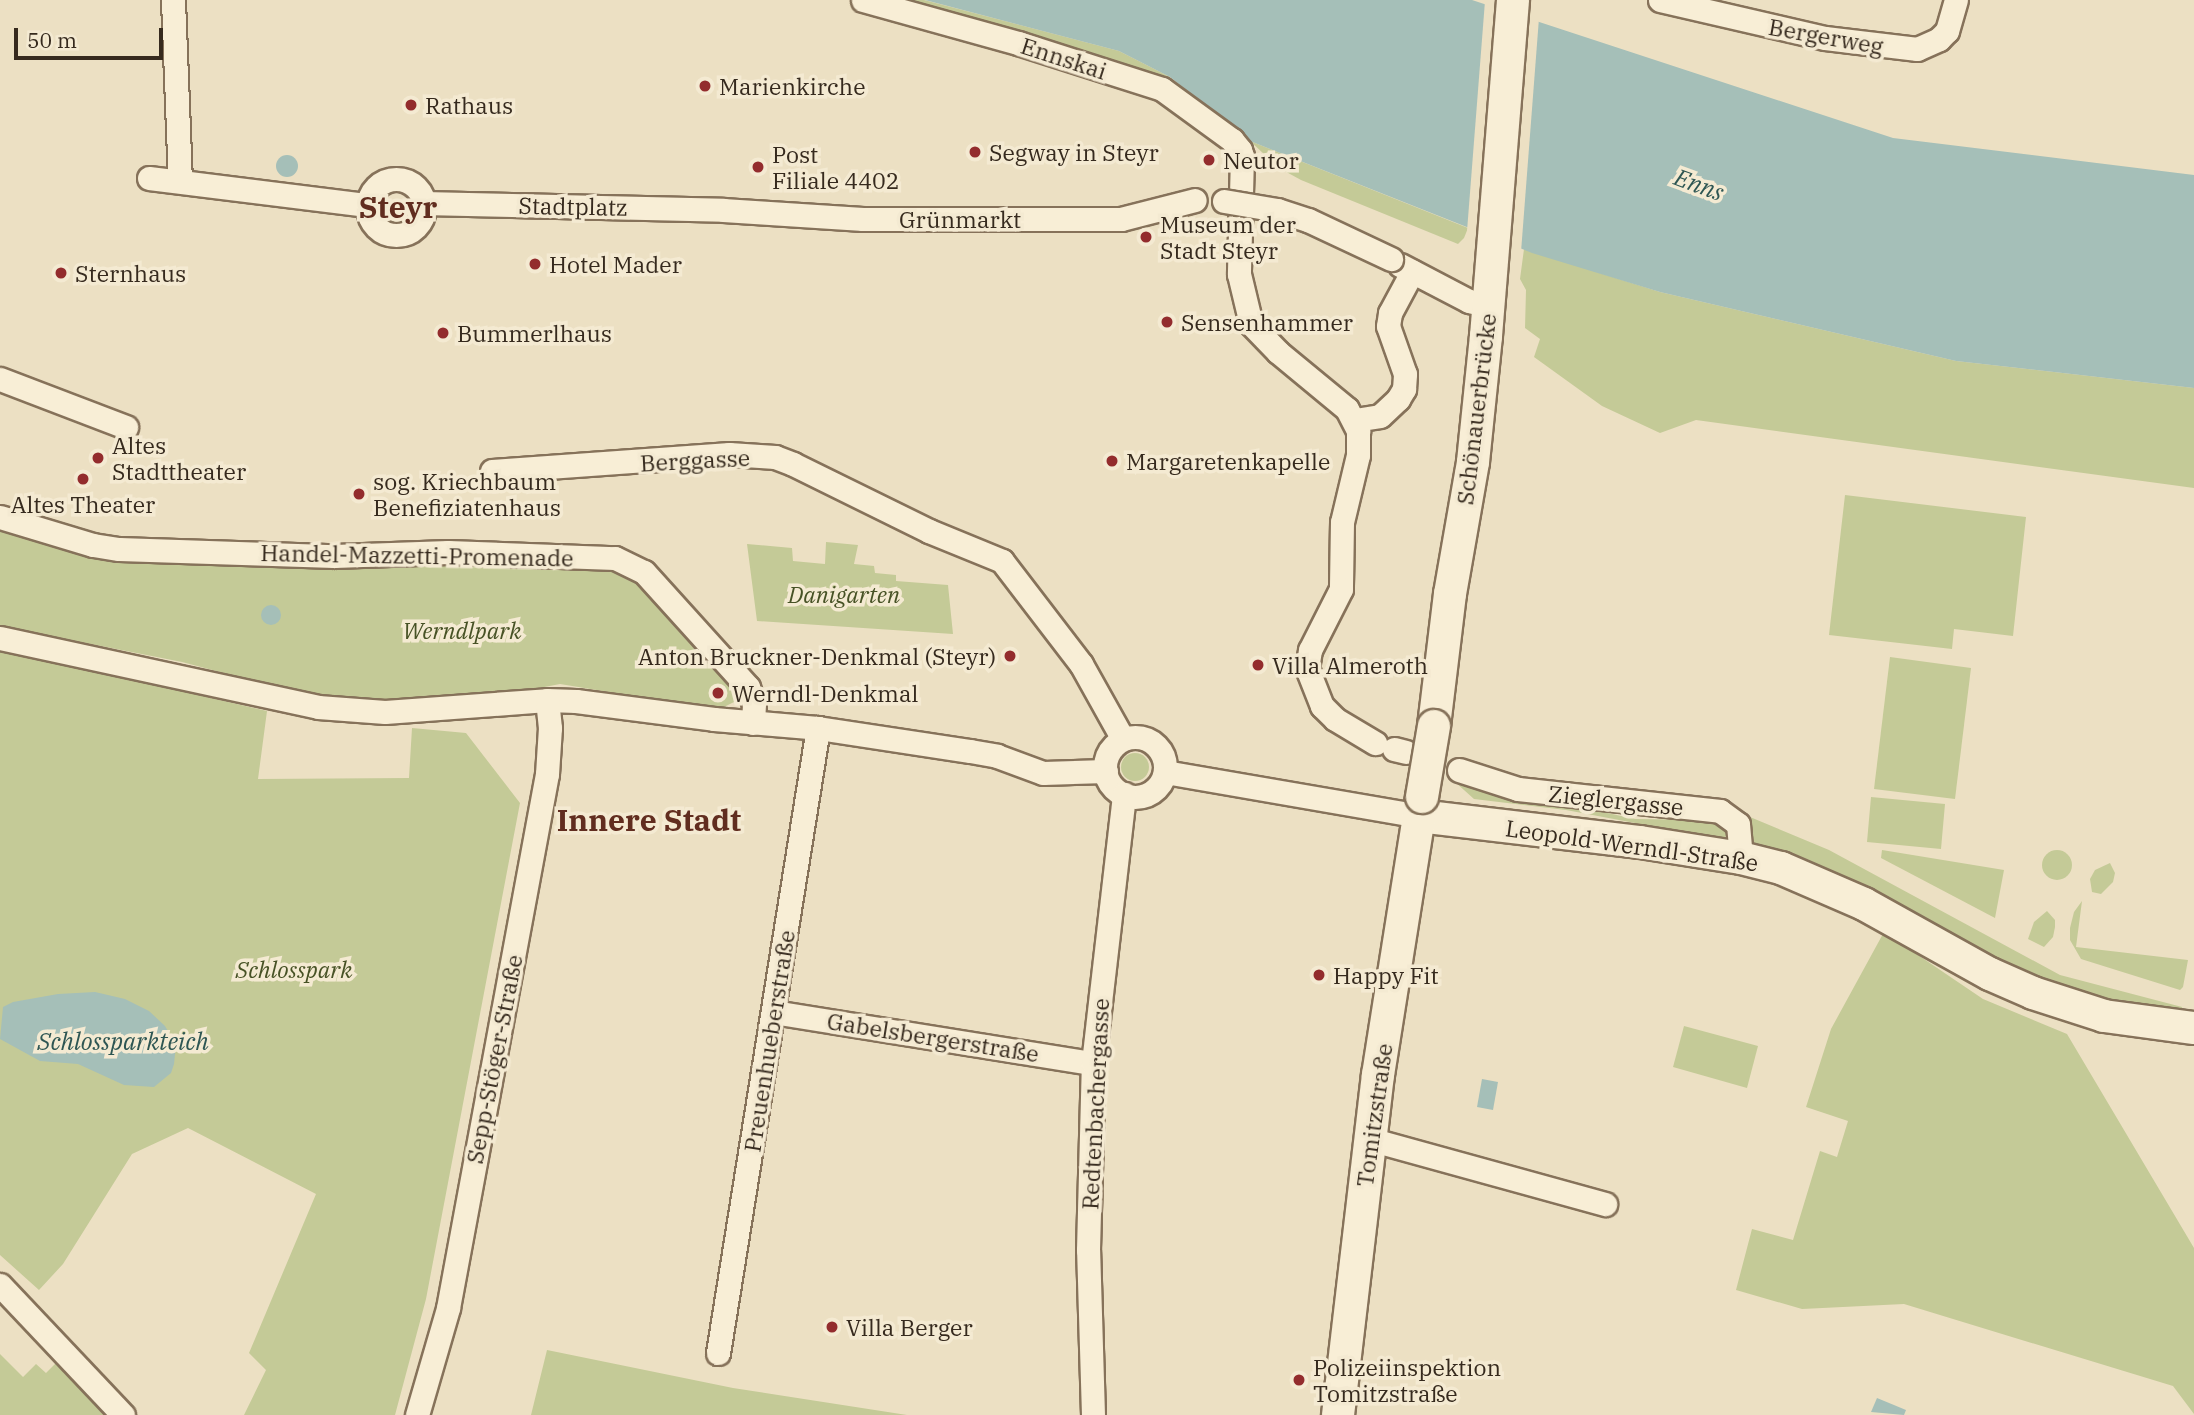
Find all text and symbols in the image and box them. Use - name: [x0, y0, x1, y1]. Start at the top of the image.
- street label: Bergerweg: [1766, 12, 1886, 60]
- scale bar: [18, 14, 166, 58]
- text: 50 m: [27, 26, 77, 54]
- street label: Ennskai: [1018, 31, 1110, 85]
- place label: Marienkirche: [719, 72, 865, 100]
- marker: Marienkirche: [697, 78, 713, 94]
- place label: Rathaus: [425, 91, 513, 119]
- marker: Rathaus: [403, 97, 419, 113]
- place label: Segway in Steyr: [989, 138, 1159, 166]
- place label: Post Filiale 4402: [772, 140, 900, 194]
- marker: Segway in Steyr: [967, 144, 983, 160]
- place label: Neutor: [1223, 146, 1299, 174]
- marker: Neutor: [1201, 152, 1217, 168]
- marker: Post Filiale 4402: [750, 159, 766, 175]
- water label: Enns: [1670, 163, 1728, 207]
- district label: Steyr: [359, 189, 437, 225]
- street label: Stadtplatz: [518, 191, 628, 221]
- street label: Grünmarkt: [899, 205, 1021, 233]
- place label: Museum der Stadt Steyr: [1160, 210, 1296, 264]
- marker: Museum der Stadt Steyr: [1138, 229, 1154, 245]
- place label: Hotel Mader: [549, 250, 682, 278]
- marker: Hotel Mader: [527, 256, 543, 272]
- place label: Sternhaus: [75, 259, 186, 287]
- marker: Sternhaus: [53, 265, 69, 281]
- place label: Sensenhammer: [1181, 308, 1353, 336]
- street label: Schönauerbrücke: [1451, 312, 1501, 506]
- marker: Sensenhammer: [1159, 314, 1175, 330]
- place label: Bummerlhaus: [457, 319, 612, 347]
- marker: Bummerlhaus: [435, 325, 451, 341]
- place label: Altes Stadttheater: [112, 431, 246, 485]
- street label: Berggasse: [639, 443, 751, 477]
- place label: Margaretenkapelle: [1126, 447, 1330, 475]
- marker: Altes Stadttheater: [90, 450, 106, 466]
- marker: Margaretenkapelle: [1104, 453, 1120, 469]
- place label: sog. Kriechbaum Benefiziatenhaus: [373, 467, 561, 521]
- marker: Altes Theater: [75, 471, 91, 487]
- marker: sog. Kriechbaum Benefiziatenhaus: [351, 486, 367, 502]
- place label: Altes Theater: [11, 490, 155, 518]
- street label: Handel-Mazzetti-Promenade: [260, 538, 574, 572]
- park label: Danigarten: [788, 580, 900, 608]
- park label: Werndlpark: [403, 616, 521, 644]
- place label: Anton Bruckner-Denkmal (Steyr): [638, 642, 996, 670]
- marker: Anton Bruckner-Denkmal (Steyr): [1002, 648, 1018, 664]
- place label: Villa Almeroth: [1272, 651, 1428, 679]
- marker: Villa Almeroth: [1250, 657, 1266, 673]
- place label: Werndl-Denkmal: [732, 679, 918, 707]
- marker: Werndl-Denkmal: [710, 685, 726, 701]
- street label: Zieglergasse: [1547, 779, 1685, 821]
- district label: Innere Stadt: [557, 802, 741, 838]
- street label: Leopold-Werndl-Straße: [1504, 814, 1760, 876]
- street label: Preuenhueberstraße: [738, 928, 800, 1154]
- street label: Sepp-Stöger-Straße: [460, 952, 528, 1166]
- park label: Schlosspark: [236, 955, 352, 983]
- place label: Happy Fit: [1333, 961, 1439, 989]
- marker: Happy Fit: [1311, 967, 1327, 983]
- street label: Redtenbachergasse: [1076, 998, 1114, 1210]
- street label: Gabelsbergerstraße: [825, 1007, 1041, 1067]
- water label: Schlossparkteich: [37, 1028, 209, 1056]
- street label: Tomitzstraße: [1350, 1041, 1398, 1189]
- place label: Villa Berger: [846, 1313, 973, 1341]
- marker: Villa Berger: [824, 1319, 840, 1335]
- place label: Polizeiinspektion Tomitzstraße: [1313, 1353, 1501, 1407]
- marker: Polizeiinspektion Tomitzstraße: [1291, 1372, 1307, 1388]

